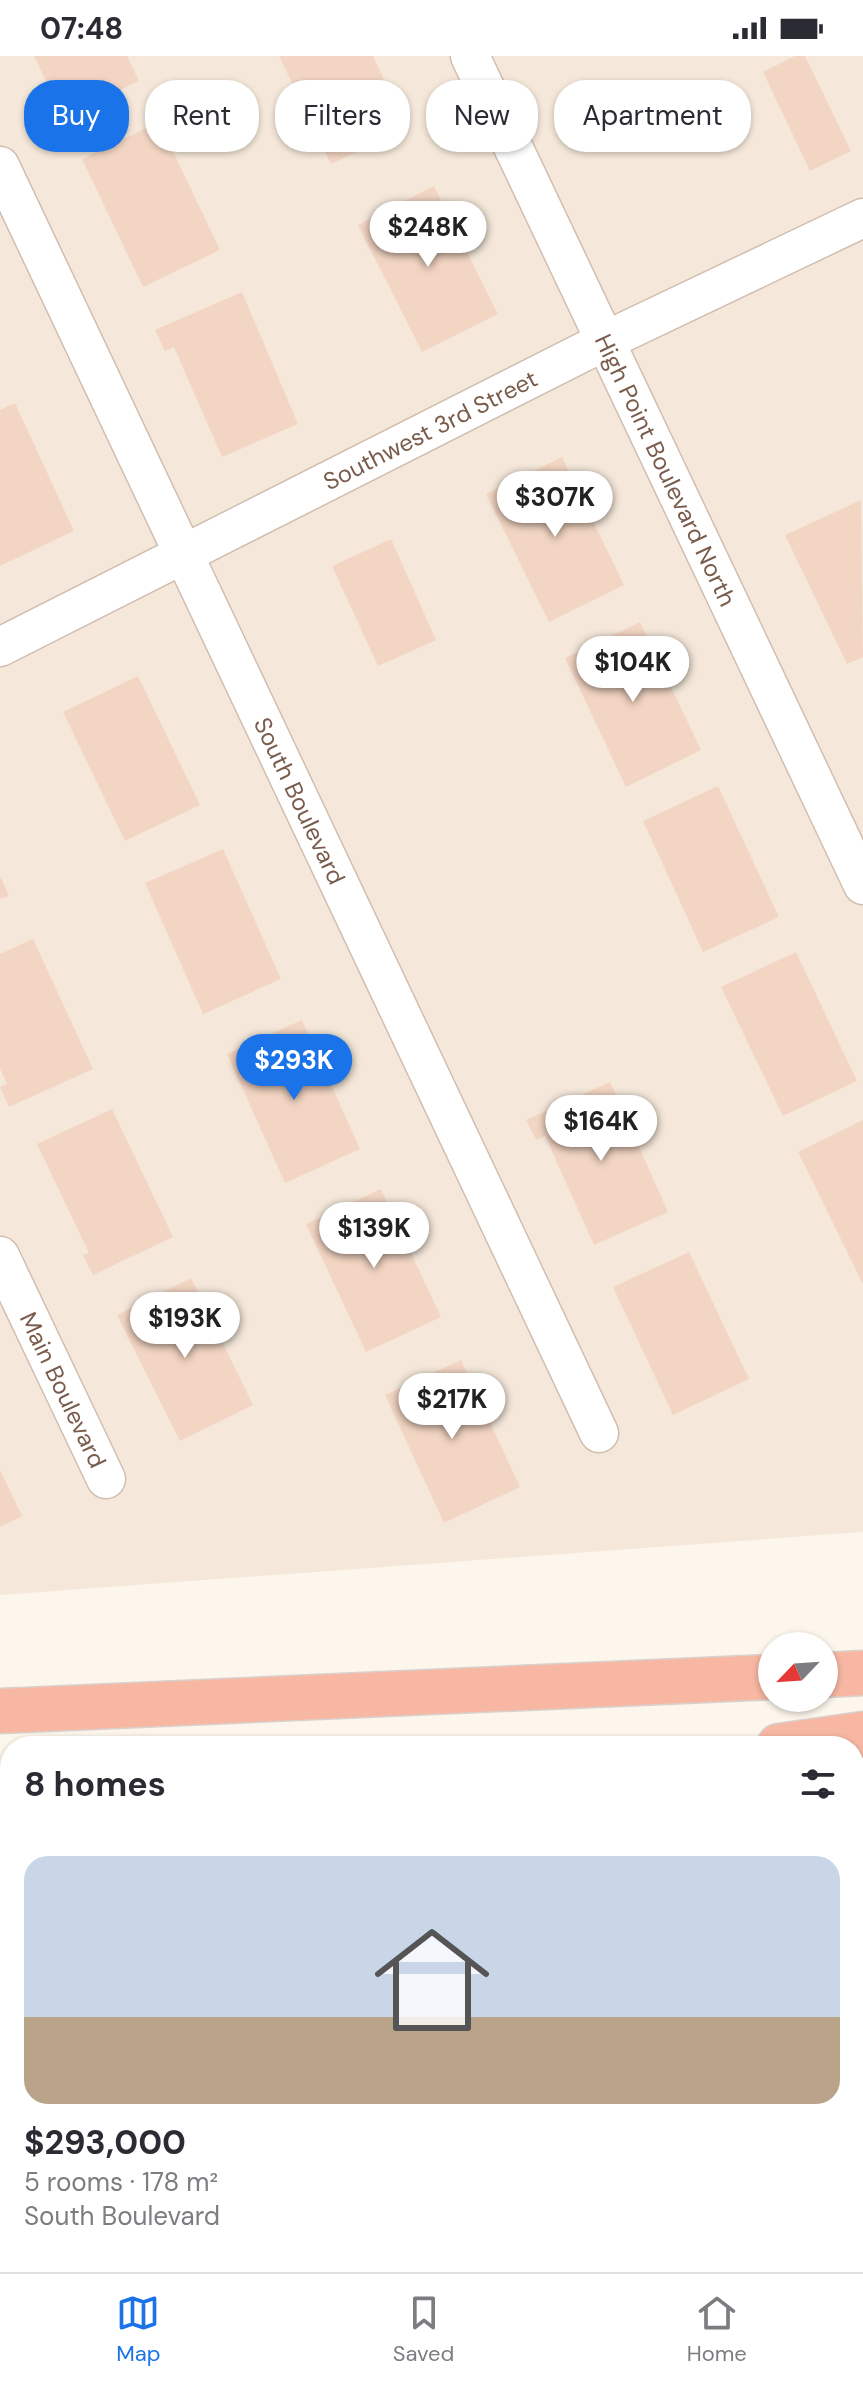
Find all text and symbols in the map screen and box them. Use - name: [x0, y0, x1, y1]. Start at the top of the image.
- text: 07:48: [40, 9, 123, 48]
- chip: Buy: [24, 80, 129, 152]
- chip: Rent: [145, 80, 259, 152]
- chip: Filters: [275, 80, 410, 152]
- chip: New: [426, 80, 538, 152]
- chip: Apartment: [554, 80, 751, 152]
- pin: $248K: [372, 201, 484, 269]
- text: $248K: [388, 210, 468, 244]
- street label: High Point Boulevard North: [588, 329, 744, 611]
- street label: Southwest 3rd Street: [318, 362, 542, 497]
- pin: $307K: [499, 471, 611, 539]
- text: $307K: [515, 480, 595, 514]
- pin: $104K: [577, 636, 689, 704]
- text: $104K: [594, 645, 672, 679]
- street label: South Boulevard: [247, 712, 353, 889]
- pin: $293K: [238, 1034, 350, 1102]
- text: $293K: [254, 1043, 334, 1077]
- pin: $164K: [545, 1095, 657, 1163]
- text: $164K: [563, 1104, 639, 1138]
- pin: $139K: [318, 1202, 430, 1270]
- text: $139K: [337, 1211, 411, 1245]
- pin: $193K: [129, 1292, 241, 1360]
- text: $193K: [148, 1301, 222, 1335]
- street label: Main Boulevard: [13, 1307, 114, 1473]
- pin: $217K: [396, 1373, 508, 1441]
- text: $217K: [416, 1382, 488, 1416]
- north arrow: [758, 1632, 838, 1712]
- map controls: [758, 1632, 838, 1712]
- text: 8 homes: [24, 1762, 166, 1807]
- icon: filters: [796, 1762, 840, 1806]
- icon: home: [360, 1908, 504, 2052]
- text: $293,000: [24, 2120, 186, 2165]
- text: 5 rooms · 178 m²: [24, 2165, 218, 2199]
- text: South Boulevard: [24, 2199, 220, 2233]
- tab: Map: [116, 2291, 160, 2368]
- tab: Saved: [393, 2291, 454, 2368]
- tab: Home: [687, 2291, 747, 2368]

